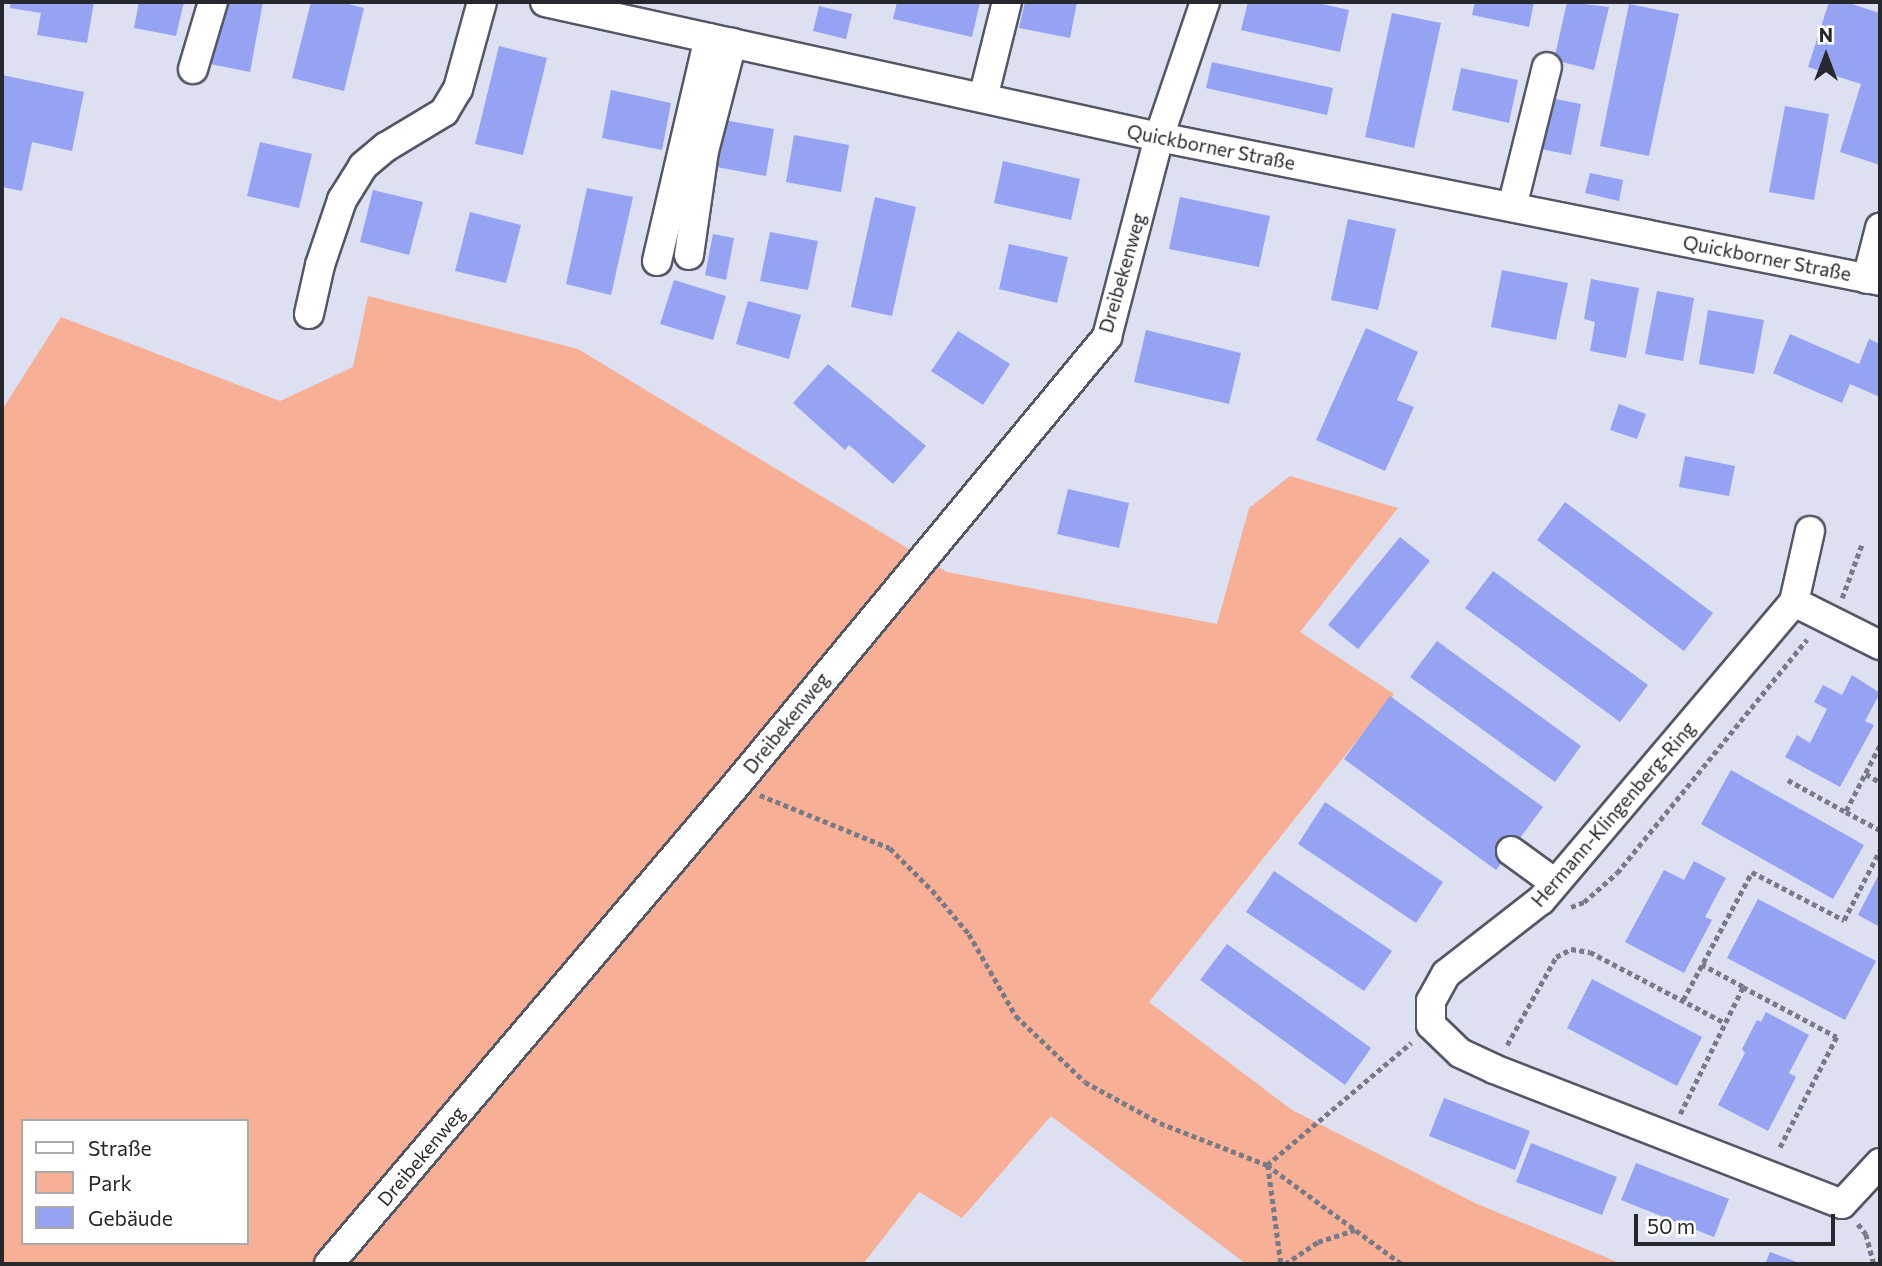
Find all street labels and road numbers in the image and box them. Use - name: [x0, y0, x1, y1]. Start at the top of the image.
- street label: Quickborner Straße: [1125, 120, 1297, 174]
- street label: Dreibekenweg: [1094, 211, 1150, 335]
- street label: Quickborner Straße: [1681, 231, 1853, 285]
- street label: Dreibekenweg: [738, 668, 834, 778]
- street label: Hermann-Klingenberg-Ring: [1526, 717, 1700, 911]
- street label: Dreibekenweg: [373, 1101, 469, 1211]

